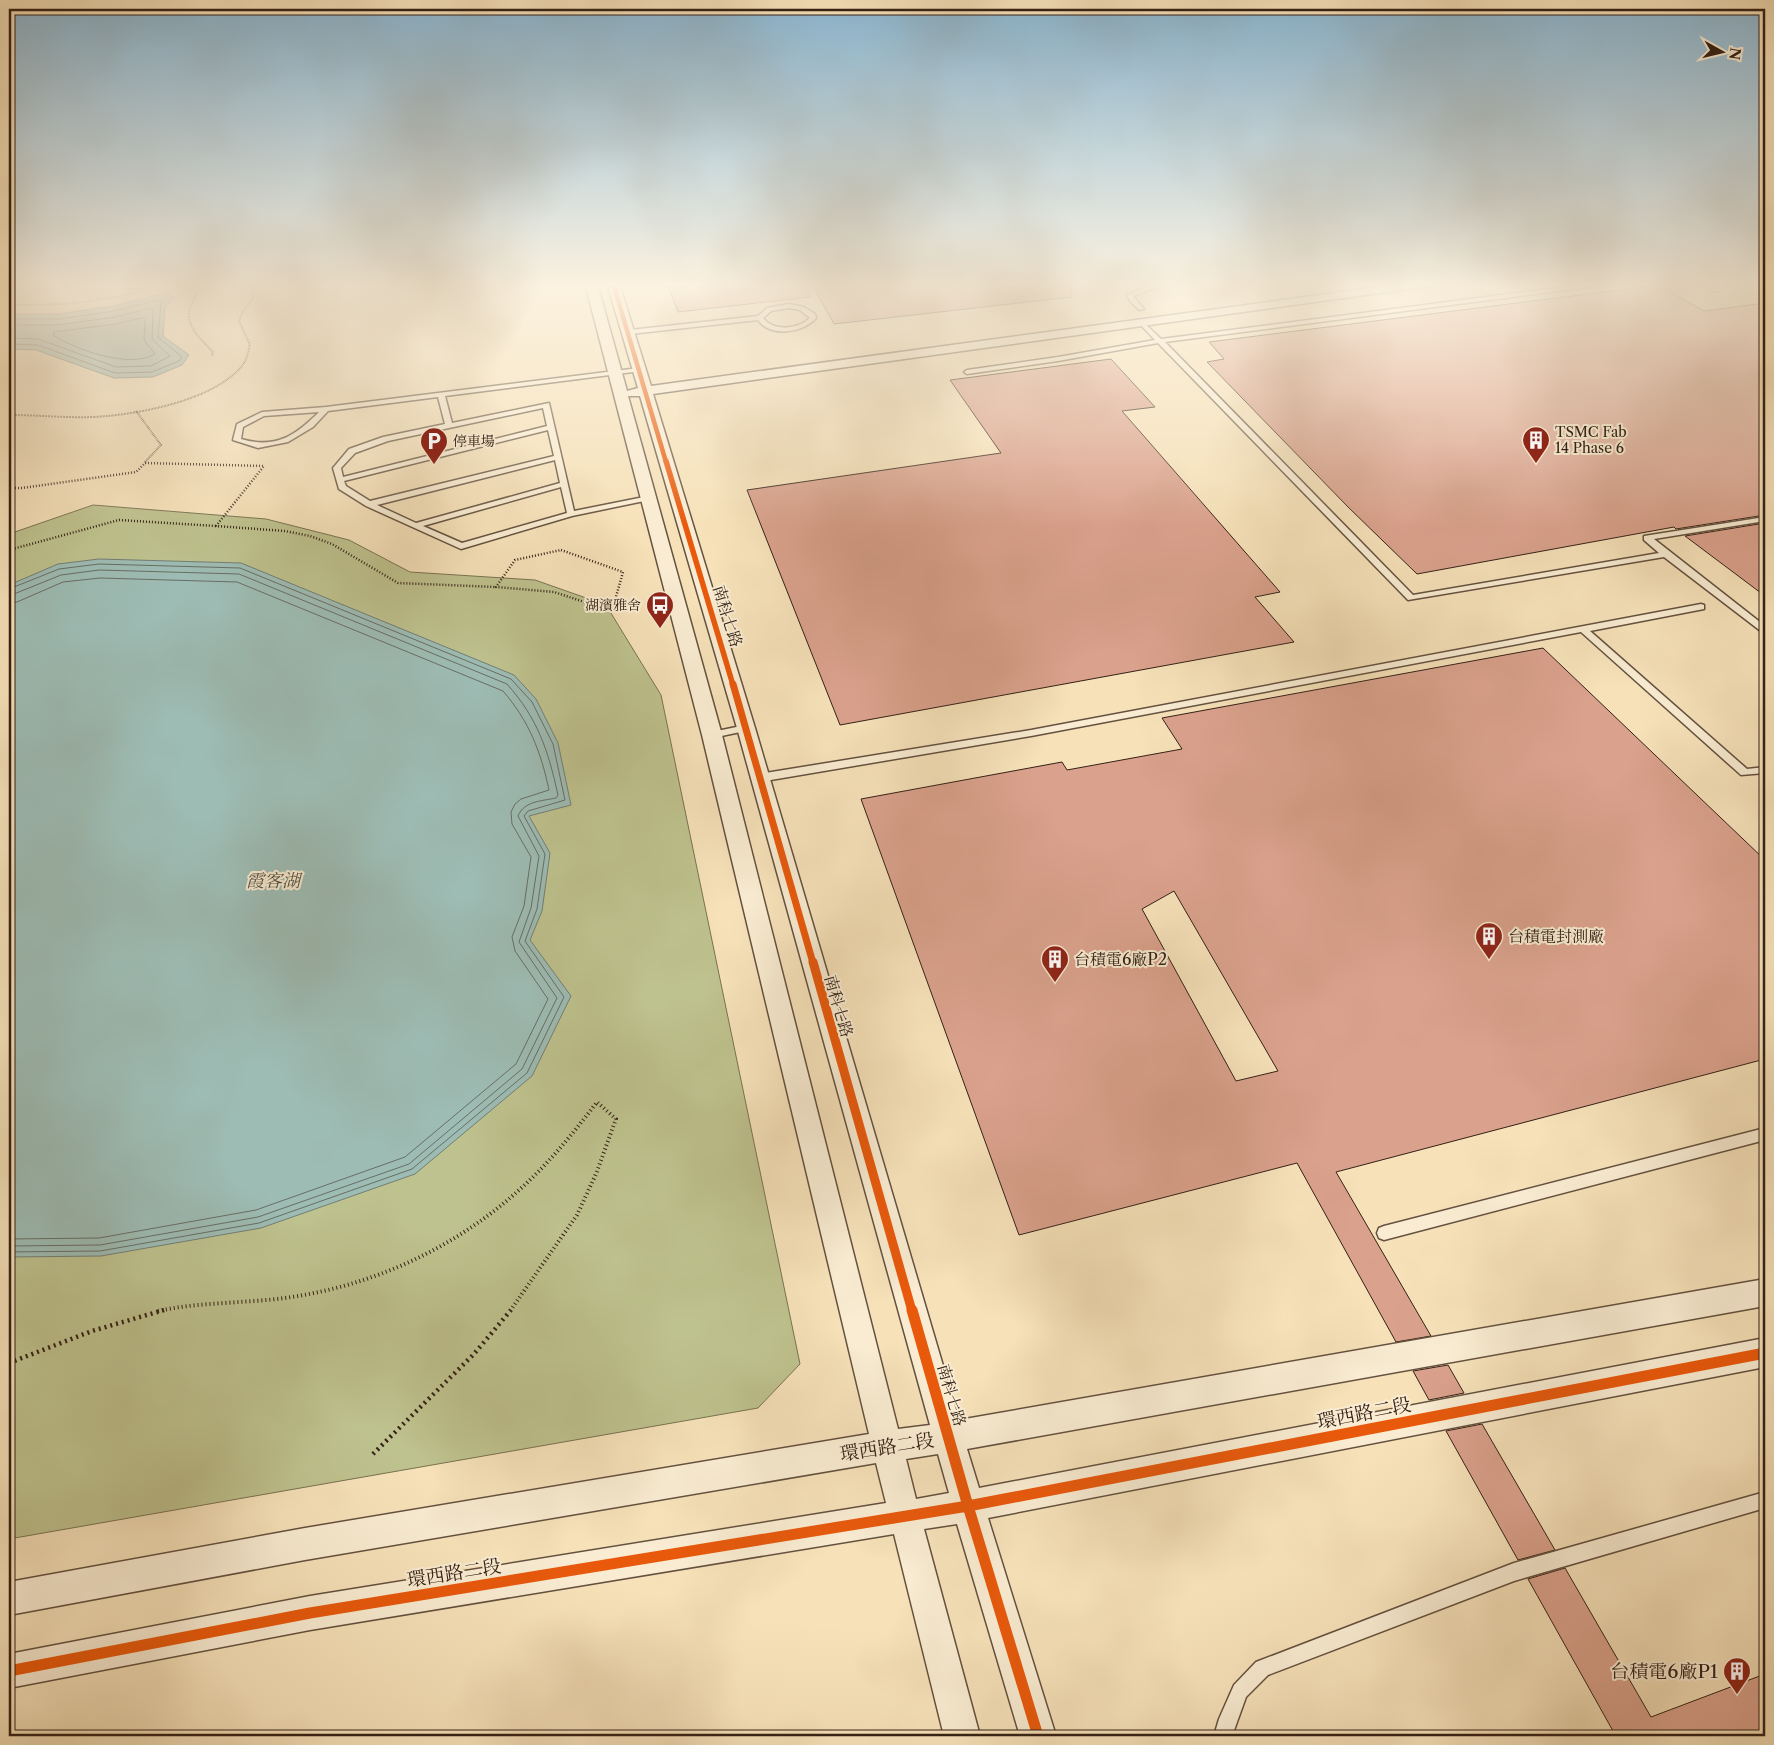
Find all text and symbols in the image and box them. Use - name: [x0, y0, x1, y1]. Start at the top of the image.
- north arrow: [1696, 28, 1746, 78]
- text: N: [1725, 47, 1745, 61]
- place label: TSMC Fab 14 Phase 6: [1555, 423, 1627, 457]
- building icon: TSMC Fab 14 Phase 6: [1521, 425, 1551, 464]
- parking icon: 停車場: [419, 426, 449, 465]
- place label: 停車場: [453, 432, 495, 450]
- street label: 南科七路: [709, 582, 747, 650]
- bus stop icon: 湖濱雅舍: [645, 590, 675, 629]
- place label: 湖濱雅舍: [585, 596, 641, 614]
- water label: 霞客湖: [246, 870, 303, 892]
- building icon: 台積電封測廠: [1474, 921, 1504, 960]
- place label: 台積電封測廠: [1508, 926, 1604, 946]
- building icon: 台積電6廠P2: [1040, 944, 1070, 983]
- place label: 台積電6廠P2: [1074, 949, 1167, 969]
- street label: 南科七路: [821, 972, 857, 1040]
- street label: 南科七路: [934, 1361, 970, 1429]
- street label: 環西路二段: [1315, 1393, 1413, 1433]
- street label: 環西路二段: [838, 1428, 936, 1466]
- street label: 環西路二段: [405, 1554, 503, 1592]
- building icon: 台積電6廠P1: [1722, 1656, 1752, 1695]
- place label: 台積電6廠P1: [1610, 1660, 1718, 1683]

